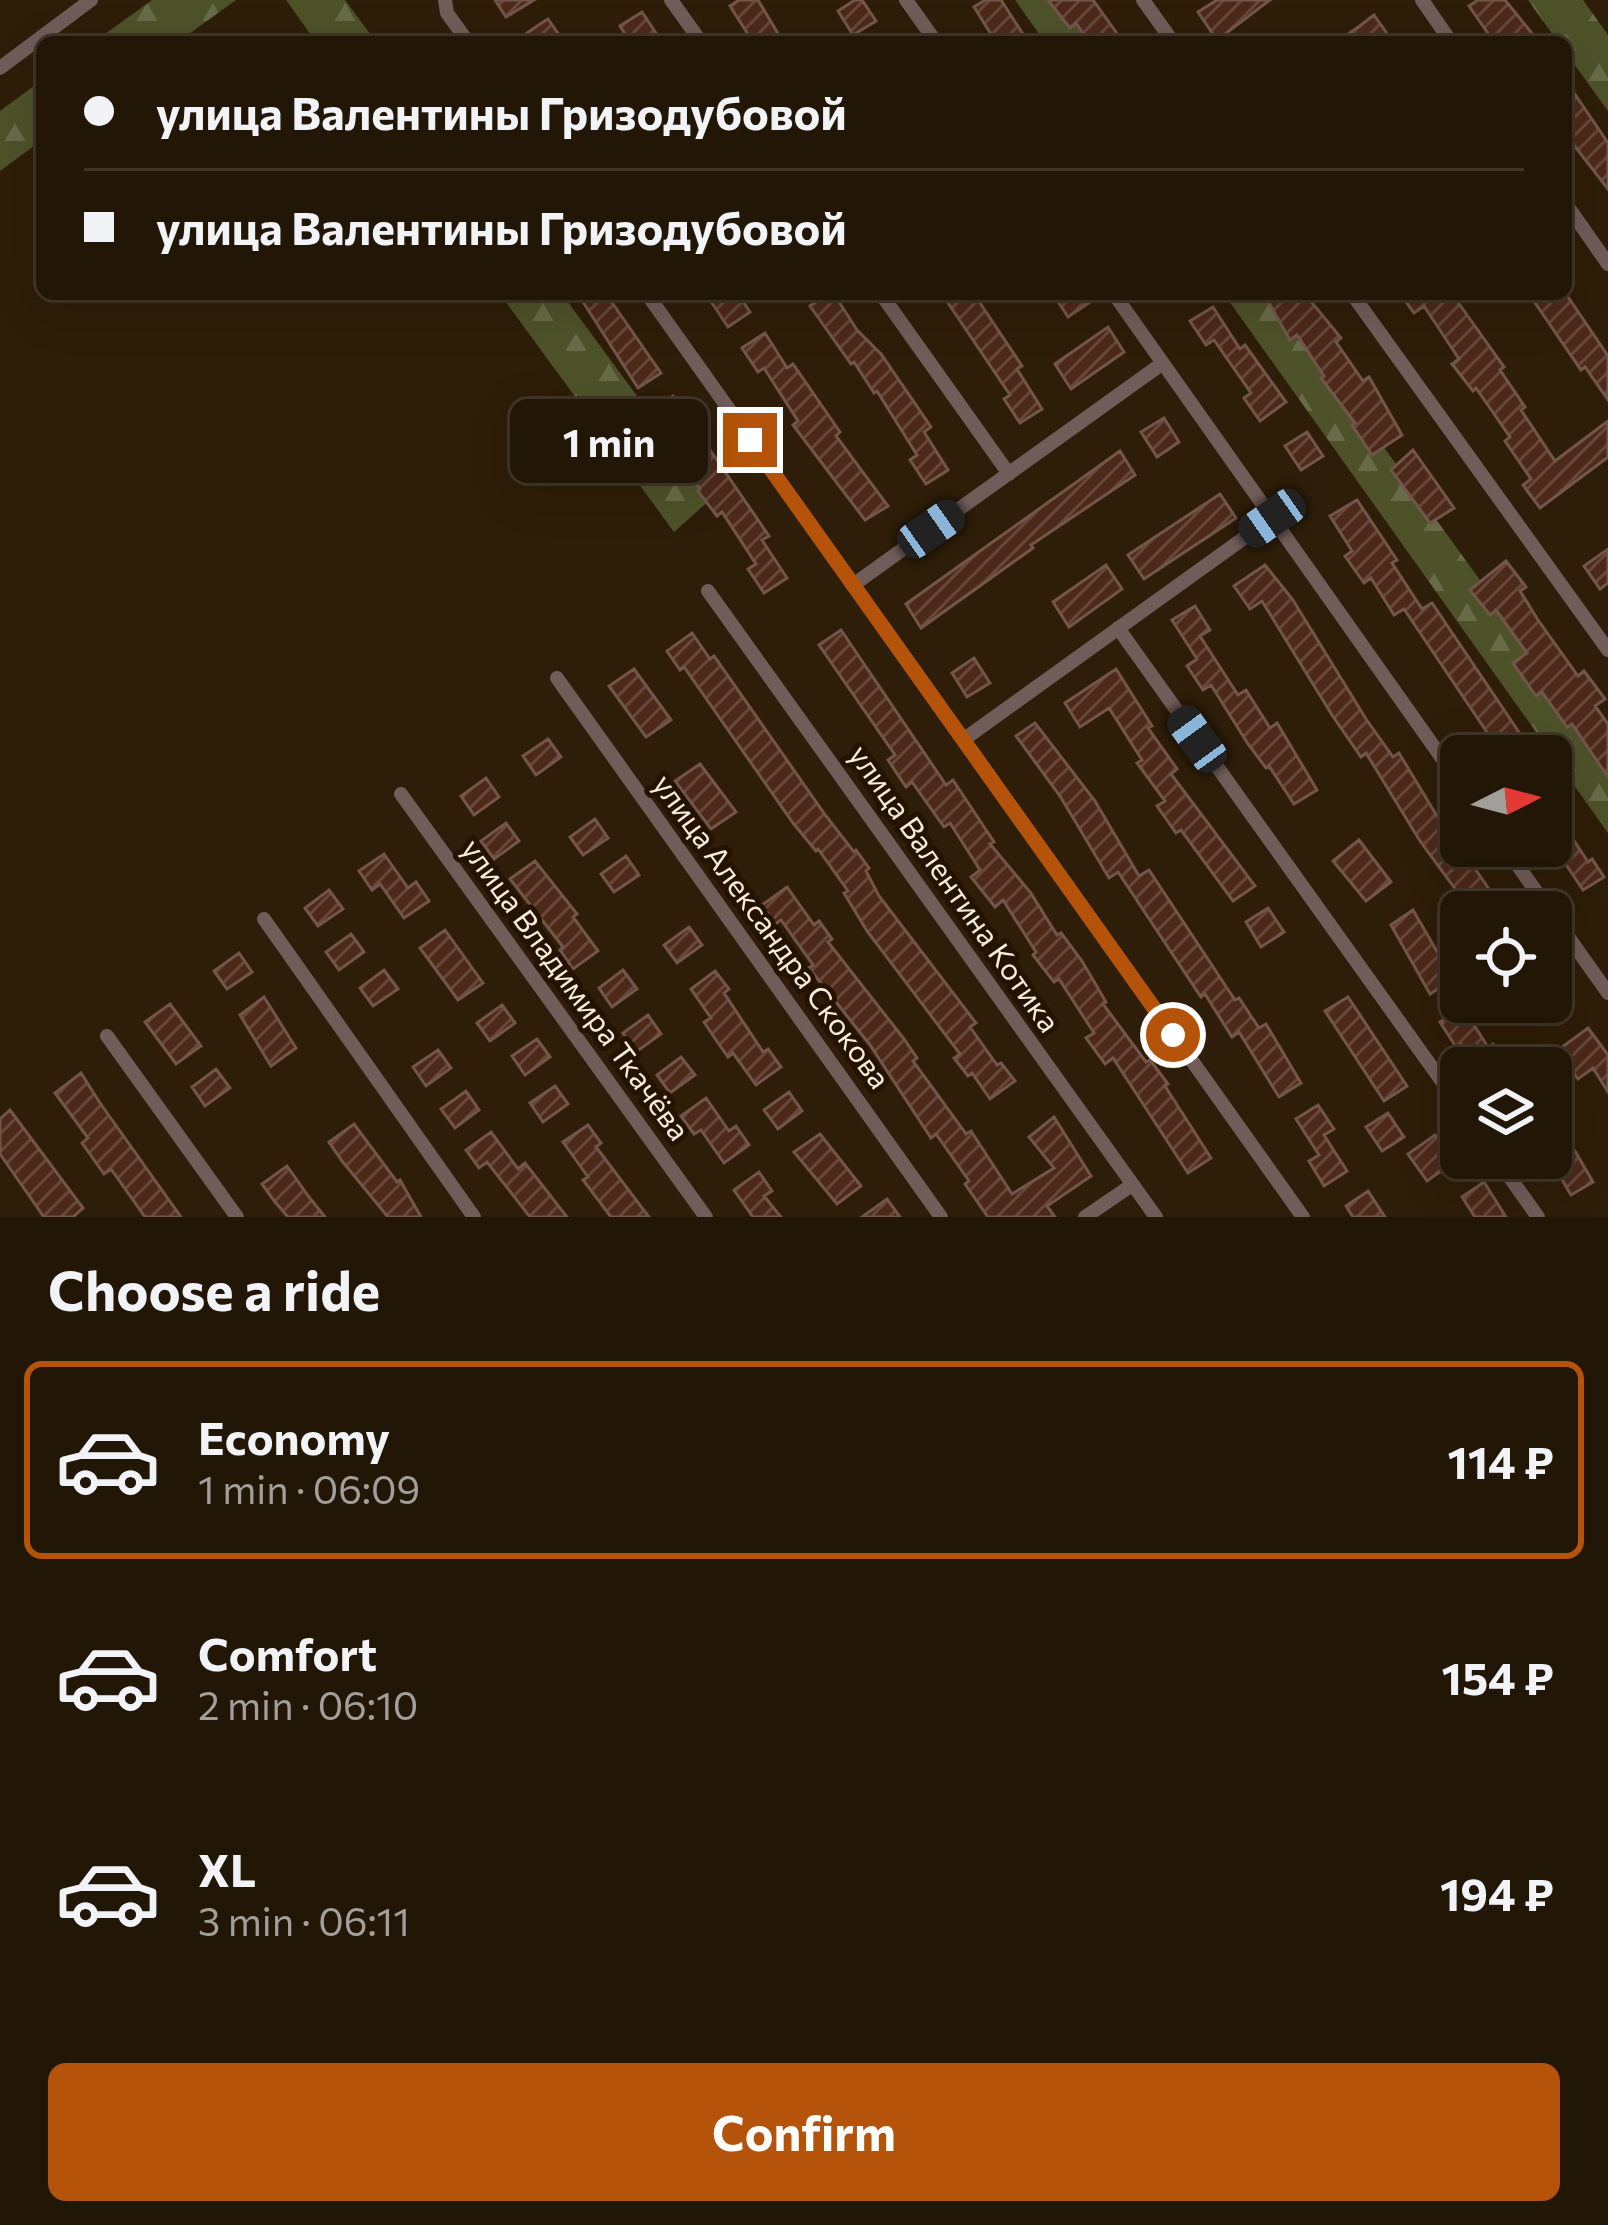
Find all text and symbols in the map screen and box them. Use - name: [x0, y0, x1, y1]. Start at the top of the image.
- text: улица Валентины Гризодубовой: [156, 84, 847, 139]
- text: улица Валентины Гризодубовой: [156, 199, 847, 254]
- callout: 1 min: [510, 398, 708, 482]
- route end: [723, 413, 777, 467]
- text: 1 min: [563, 417, 655, 465]
- car: [1232, 483, 1312, 553]
- car: [891, 494, 971, 564]
- car: [1161, 699, 1233, 779]
- north arrow: [1440, 735, 1572, 867]
- map controls: [1440, 735, 1572, 1179]
- street label: улица Валентина Котика: [843, 737, 1069, 1038]
- street label: улица Александра Скокова: [647, 766, 900, 1095]
- street label: улица Владимира Ткачёва: [455, 830, 699, 1147]
- button: locate: [1440, 891, 1572, 1023]
- route start: [1146, 1008, 1200, 1062]
- button: layers: [1440, 1047, 1572, 1179]
- text: Choose a ride: [48, 1256, 380, 1322]
- icon: car: [54, 1406, 162, 1514]
- text: Economy: [198, 1409, 390, 1464]
- text: 114 ₽: [1447, 1433, 1554, 1488]
- text: 1 min · 06:09: [198, 1464, 420, 1512]
- icon: car: [54, 1622, 162, 1730]
- text: Comfort: [198, 1625, 377, 1680]
- text: 154 ₽: [1442, 1649, 1554, 1704]
- text: 2 min · 06:10: [198, 1680, 418, 1728]
- icon: car: [54, 1838, 162, 1946]
- text: XL: [198, 1841, 256, 1896]
- text: 194 ₽: [1440, 1865, 1554, 1920]
- text: 3 min · 06:11: [198, 1896, 410, 1944]
- button: Confirm: [48, 2063, 1560, 2201]

